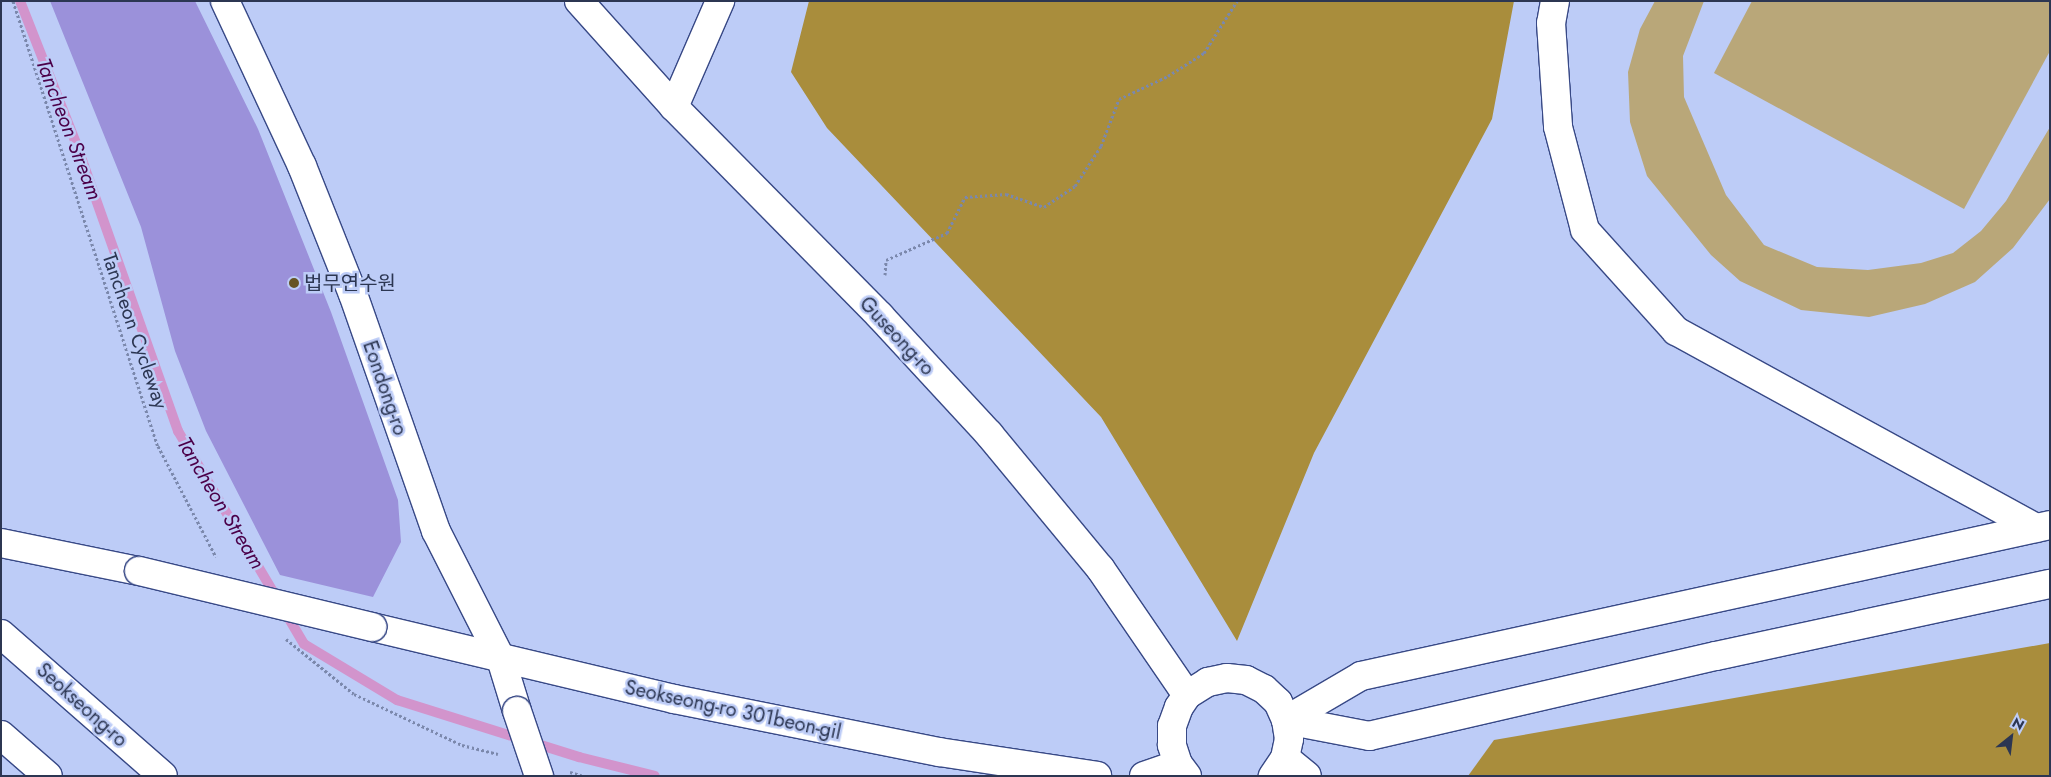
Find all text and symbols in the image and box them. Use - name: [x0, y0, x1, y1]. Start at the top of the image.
- water label: Tancheon Stream: [30, 55, 108, 203]
- street label: Tancheon Cycleway: [97, 250, 173, 412]
- place label: 법무연수원: [304, 271, 396, 295]
- marker: 법무연수원: [288, 277, 300, 289]
- street label: Guseong-ro: [855, 292, 939, 380]
- street label: Eondong-ro: [358, 338, 412, 438]
- water label: Tancheon Stream: [172, 432, 270, 574]
- street label: Seokseong-ro: [32, 658, 132, 752]
- street label: Seokseong-ro 301beon-gil: [623, 675, 843, 745]
- north arrow: [1986, 712, 2036, 762]
- text: N: [2009, 712, 2028, 735]

